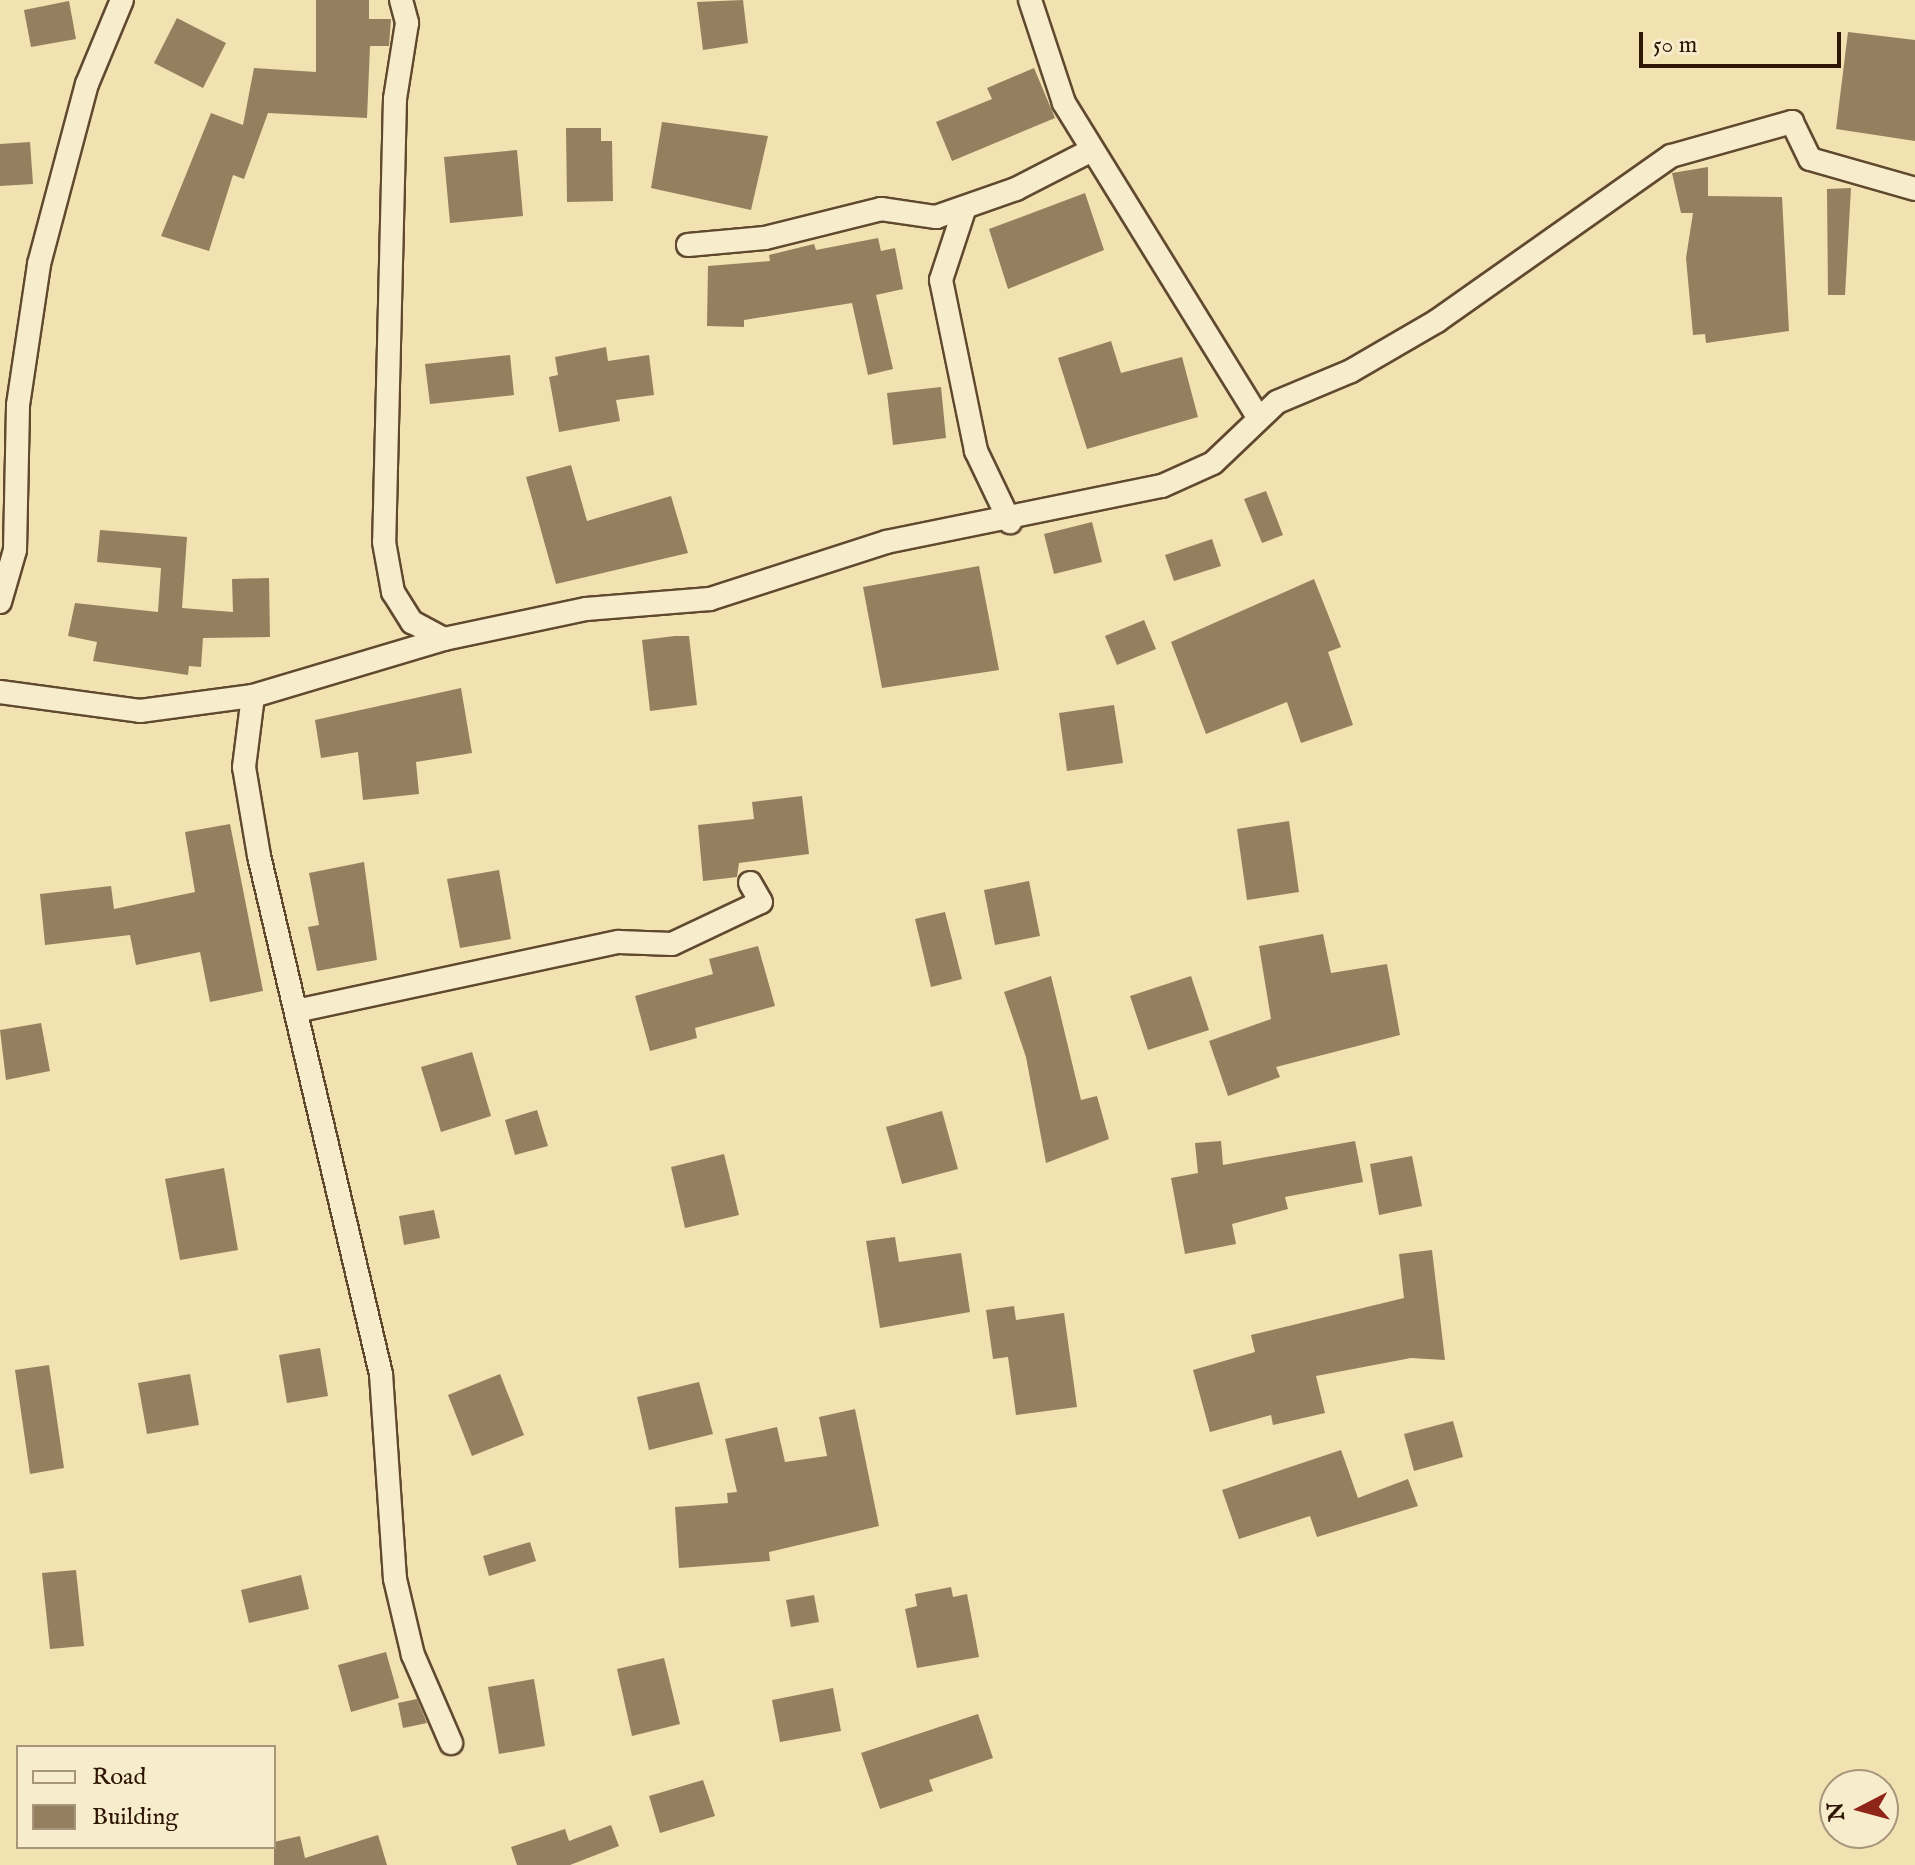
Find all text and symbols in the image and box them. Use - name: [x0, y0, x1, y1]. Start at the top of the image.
- scale bar: [1643, 16, 1845, 66]
- text: 50 m: [1653, 30, 1697, 61]
- legend: [16, 1745, 276, 1849]
- text: Road: [92, 1762, 146, 1793]
- north arrow: [1819, 1769, 1899, 1849]
- text: N: [1822, 1800, 1852, 1822]
- text: Building: [92, 1802, 178, 1833]

